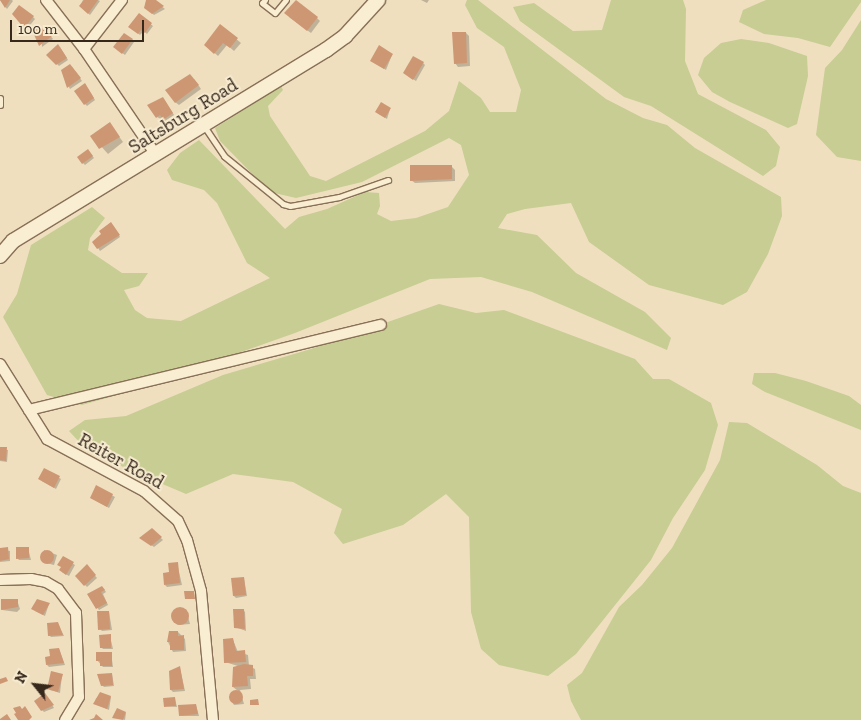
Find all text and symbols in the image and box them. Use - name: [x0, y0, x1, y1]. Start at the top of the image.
- scale bar: [12, 10, 146, 42]
- text: 100 m: [18, 20, 57, 38]
- street label: Saltsburg Road: [124, 73, 242, 159]
- street label: Reiter Road: [74, 428, 168, 494]
- north arrow: [10, 660, 60, 710]
- text: N: [11, 669, 31, 686]

